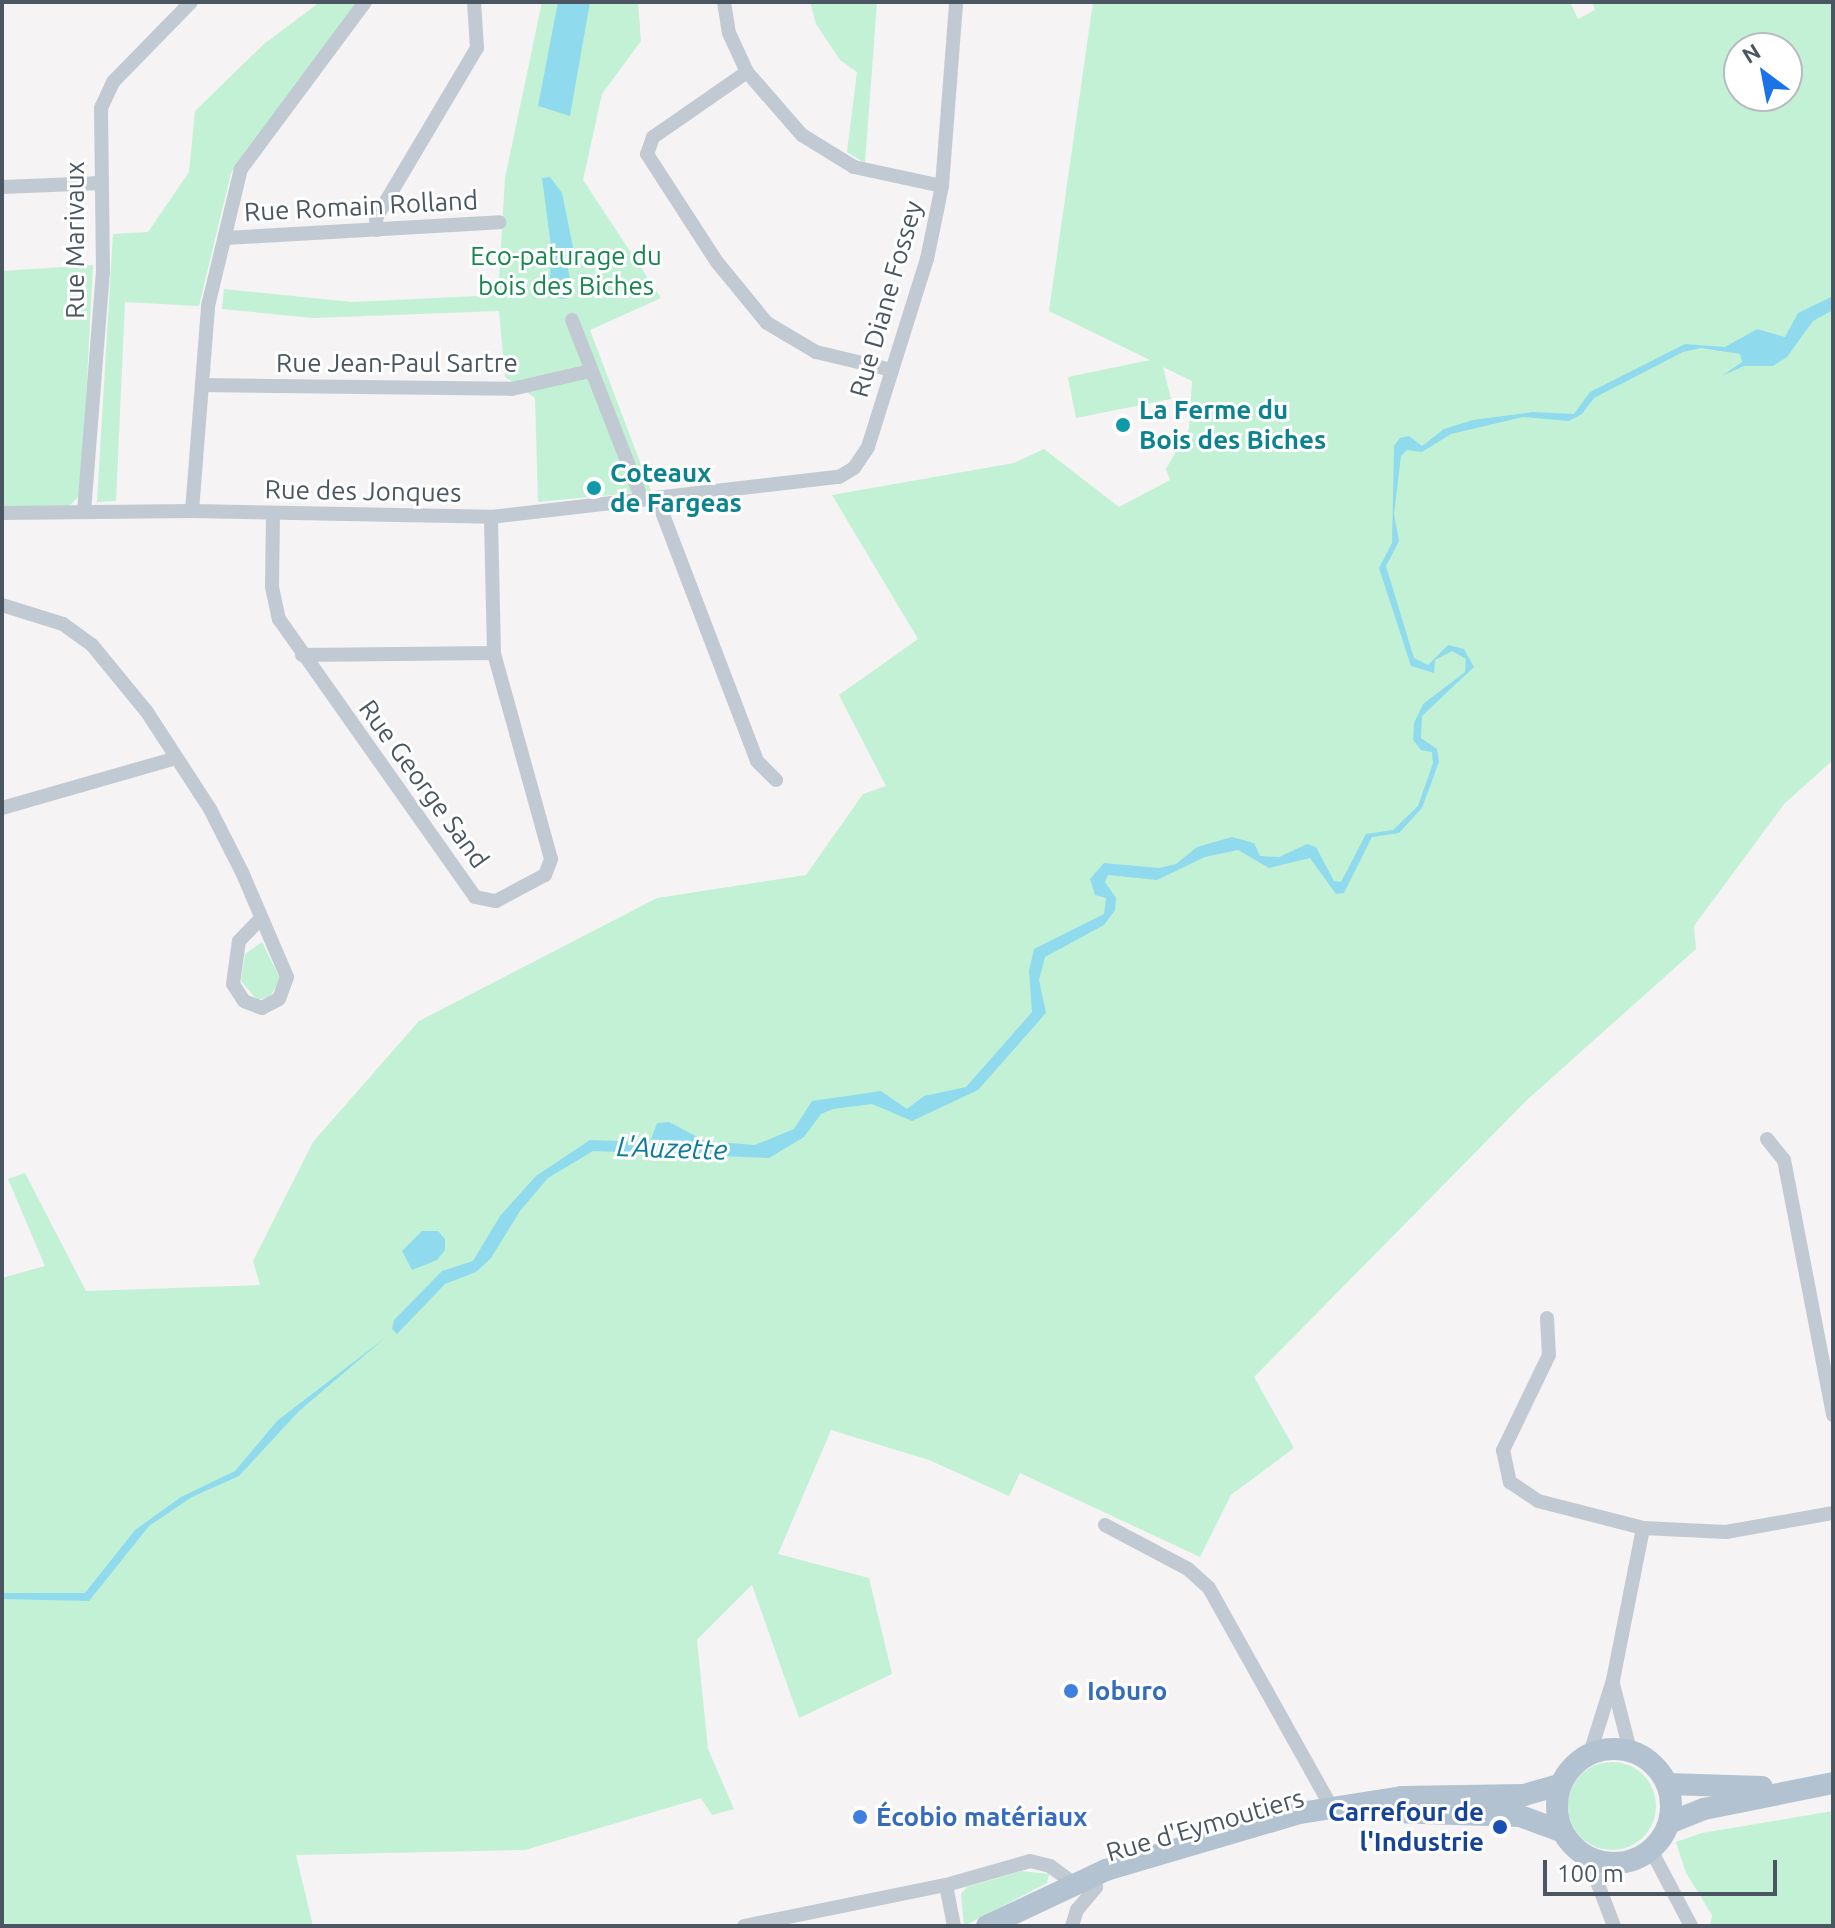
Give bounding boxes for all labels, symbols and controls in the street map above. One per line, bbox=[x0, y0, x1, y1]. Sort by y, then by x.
north arrow bbox=[1723, 32, 1803, 112]
text: N bbox=[1737, 38, 1765, 68]
street label: Rue Marivaux bbox=[59, 161, 91, 319]
street label: Rue Romain Rolland bbox=[243, 184, 479, 228]
street label: Rue Diane Fossey bbox=[843, 197, 929, 401]
park label: Eco-paturage du bois des Biches bbox=[470, 240, 662, 302]
street label: Rue Jean-Paul Sartre bbox=[276, 347, 518, 379]
place label: La Ferme du Bois des Biches bbox=[1139, 394, 1326, 456]
marker: La Ferme du Bois des Biches bbox=[1114, 416, 1132, 434]
place label: Coteaux de Fargeas bbox=[610, 457, 742, 518]
street label: Rue des Jonques bbox=[264, 474, 462, 508]
marker: Coteaux de Fargeas bbox=[585, 479, 603, 497]
street label: Rue George Sand bbox=[353, 694, 495, 874]
water label: L'Auzette bbox=[616, 1129, 728, 1167]
place label: Ioburo bbox=[1087, 1675, 1167, 1707]
marker: Ioburo bbox=[1062, 1682, 1080, 1700]
street label: Rue d'Eymoutiers bbox=[1103, 1782, 1307, 1868]
place label: Carrefour de l'Industrie bbox=[1328, 1796, 1484, 1858]
place label: Écobio matériaux bbox=[876, 1801, 1087, 1833]
marker: Écobio matériaux bbox=[851, 1808, 869, 1826]
marker: Carrefour de l'Industrie bbox=[1491, 1818, 1509, 1836]
scale bar bbox=[1547, 1844, 1781, 1894]
text: 100 m bbox=[1557, 1860, 1624, 1887]

